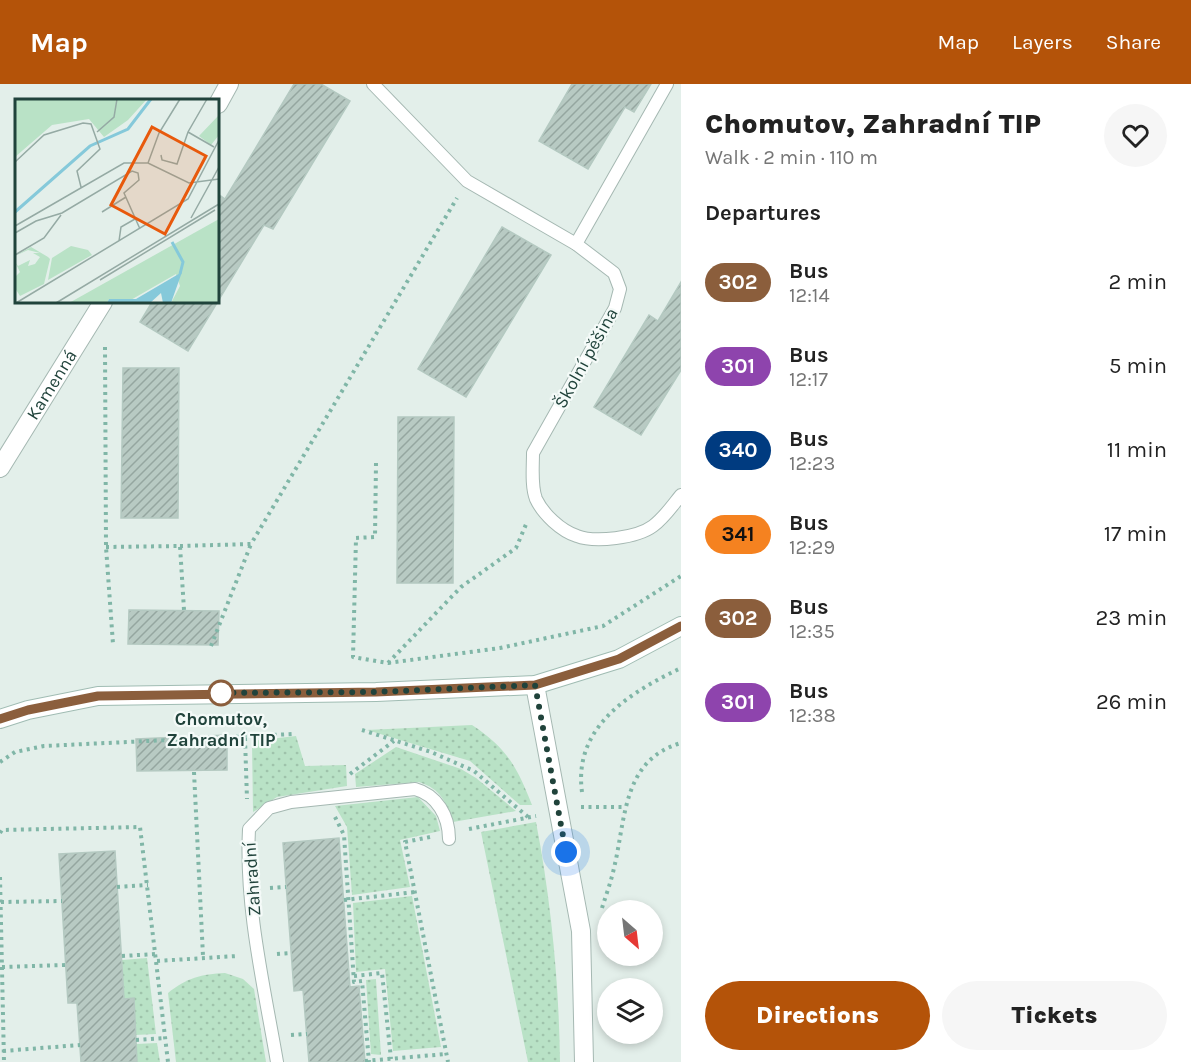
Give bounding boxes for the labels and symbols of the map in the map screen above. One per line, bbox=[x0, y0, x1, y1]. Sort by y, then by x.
inset map bbox=[15, 99, 219, 303]
street label: Školní pěšina bbox=[549, 304, 623, 412]
street label: Kamenná bbox=[22, 346, 82, 424]
marker: Chomutov, Zahradní TIP bbox=[208, 680, 234, 706]
place label: Chomutov, Zahradní TIP bbox=[167, 708, 275, 751]
your location bbox=[551, 837, 581, 867]
street label: Zahradní bbox=[238, 840, 266, 917]
north arrow bbox=[597, 900, 663, 966]

